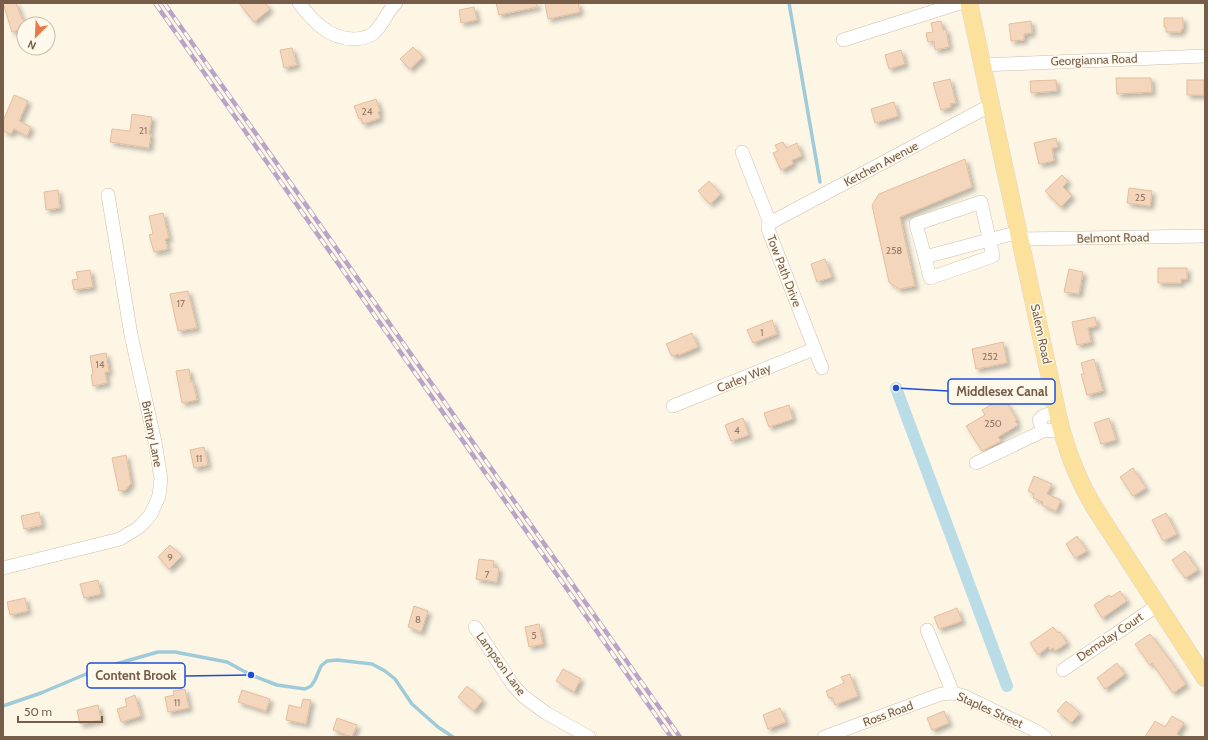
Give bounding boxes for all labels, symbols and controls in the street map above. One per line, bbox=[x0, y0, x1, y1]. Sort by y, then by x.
north arrow bbox=[16, 16, 56, 56]
text: N bbox=[26, 37, 38, 53]
street label: Georgianna Road bbox=[1050, 50, 1138, 69]
house number: 24 bbox=[361, 105, 373, 118]
house number: 21 bbox=[139, 124, 147, 137]
street label: Ketchen Avenue bbox=[841, 138, 921, 189]
house number: 25 bbox=[1135, 191, 1145, 204]
street label: Belmont Road bbox=[1077, 229, 1149, 246]
street label: Tow Path Drive bbox=[764, 233, 805, 309]
house number: 258 bbox=[886, 244, 902, 257]
house number: 17 bbox=[177, 297, 185, 310]
street label: Salem Road bbox=[1028, 303, 1055, 365]
house number: 1 bbox=[760, 326, 764, 339]
house number: 252 bbox=[982, 350, 998, 363]
house number: 14 bbox=[95, 358, 105, 371]
street label: Carley Way bbox=[715, 360, 773, 395]
callout: Middlesex Canal bbox=[948, 379, 1055, 404]
text: Middlesex Canal bbox=[956, 383, 1048, 399]
street label: Brittany Lane bbox=[139, 399, 166, 468]
house number: 250 bbox=[984, 417, 1002, 430]
house number: 4 bbox=[734, 424, 740, 437]
house number: 11 bbox=[196, 452, 202, 465]
house number: 9 bbox=[167, 551, 173, 564]
house number: 7 bbox=[484, 568, 490, 581]
street label: Demolay Court bbox=[1074, 609, 1146, 664]
house number: 8 bbox=[415, 613, 421, 626]
street label: Lampson Lane bbox=[473, 629, 529, 698]
house number: 5 bbox=[531, 629, 537, 642]
callout: Content Brook bbox=[87, 663, 185, 688]
text: Content Brook bbox=[95, 667, 177, 683]
street label: Staples Street bbox=[955, 688, 1026, 731]
house number: 11 bbox=[174, 696, 180, 709]
scale bar bbox=[18, 698, 102, 724]
street label: Ross Road bbox=[861, 698, 915, 730]
text: 50 m bbox=[24, 704, 52, 719]

